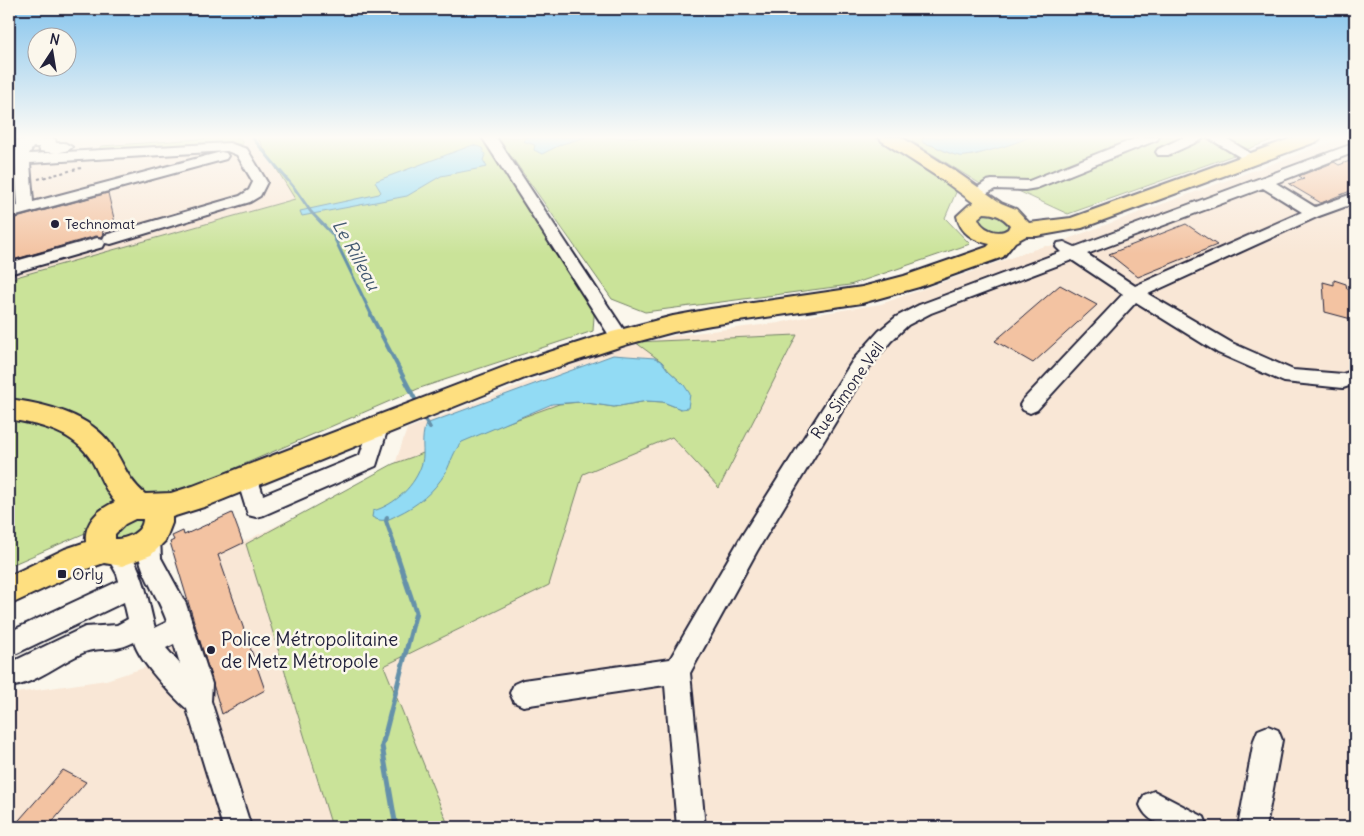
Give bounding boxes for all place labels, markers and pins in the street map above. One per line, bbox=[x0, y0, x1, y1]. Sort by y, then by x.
place label: Technomat bbox=[65, 215, 135, 233]
marker: Technomat bbox=[49, 218, 61, 230]
place label: Orly bbox=[72, 564, 104, 584]
marker: Orly bbox=[56, 568, 68, 580]
place label: Police Métropolitaine de Metz Métropole bbox=[221, 627, 398, 673]
marker: Police Métropolitaine de Metz Métropole bbox=[205, 644, 217, 656]

